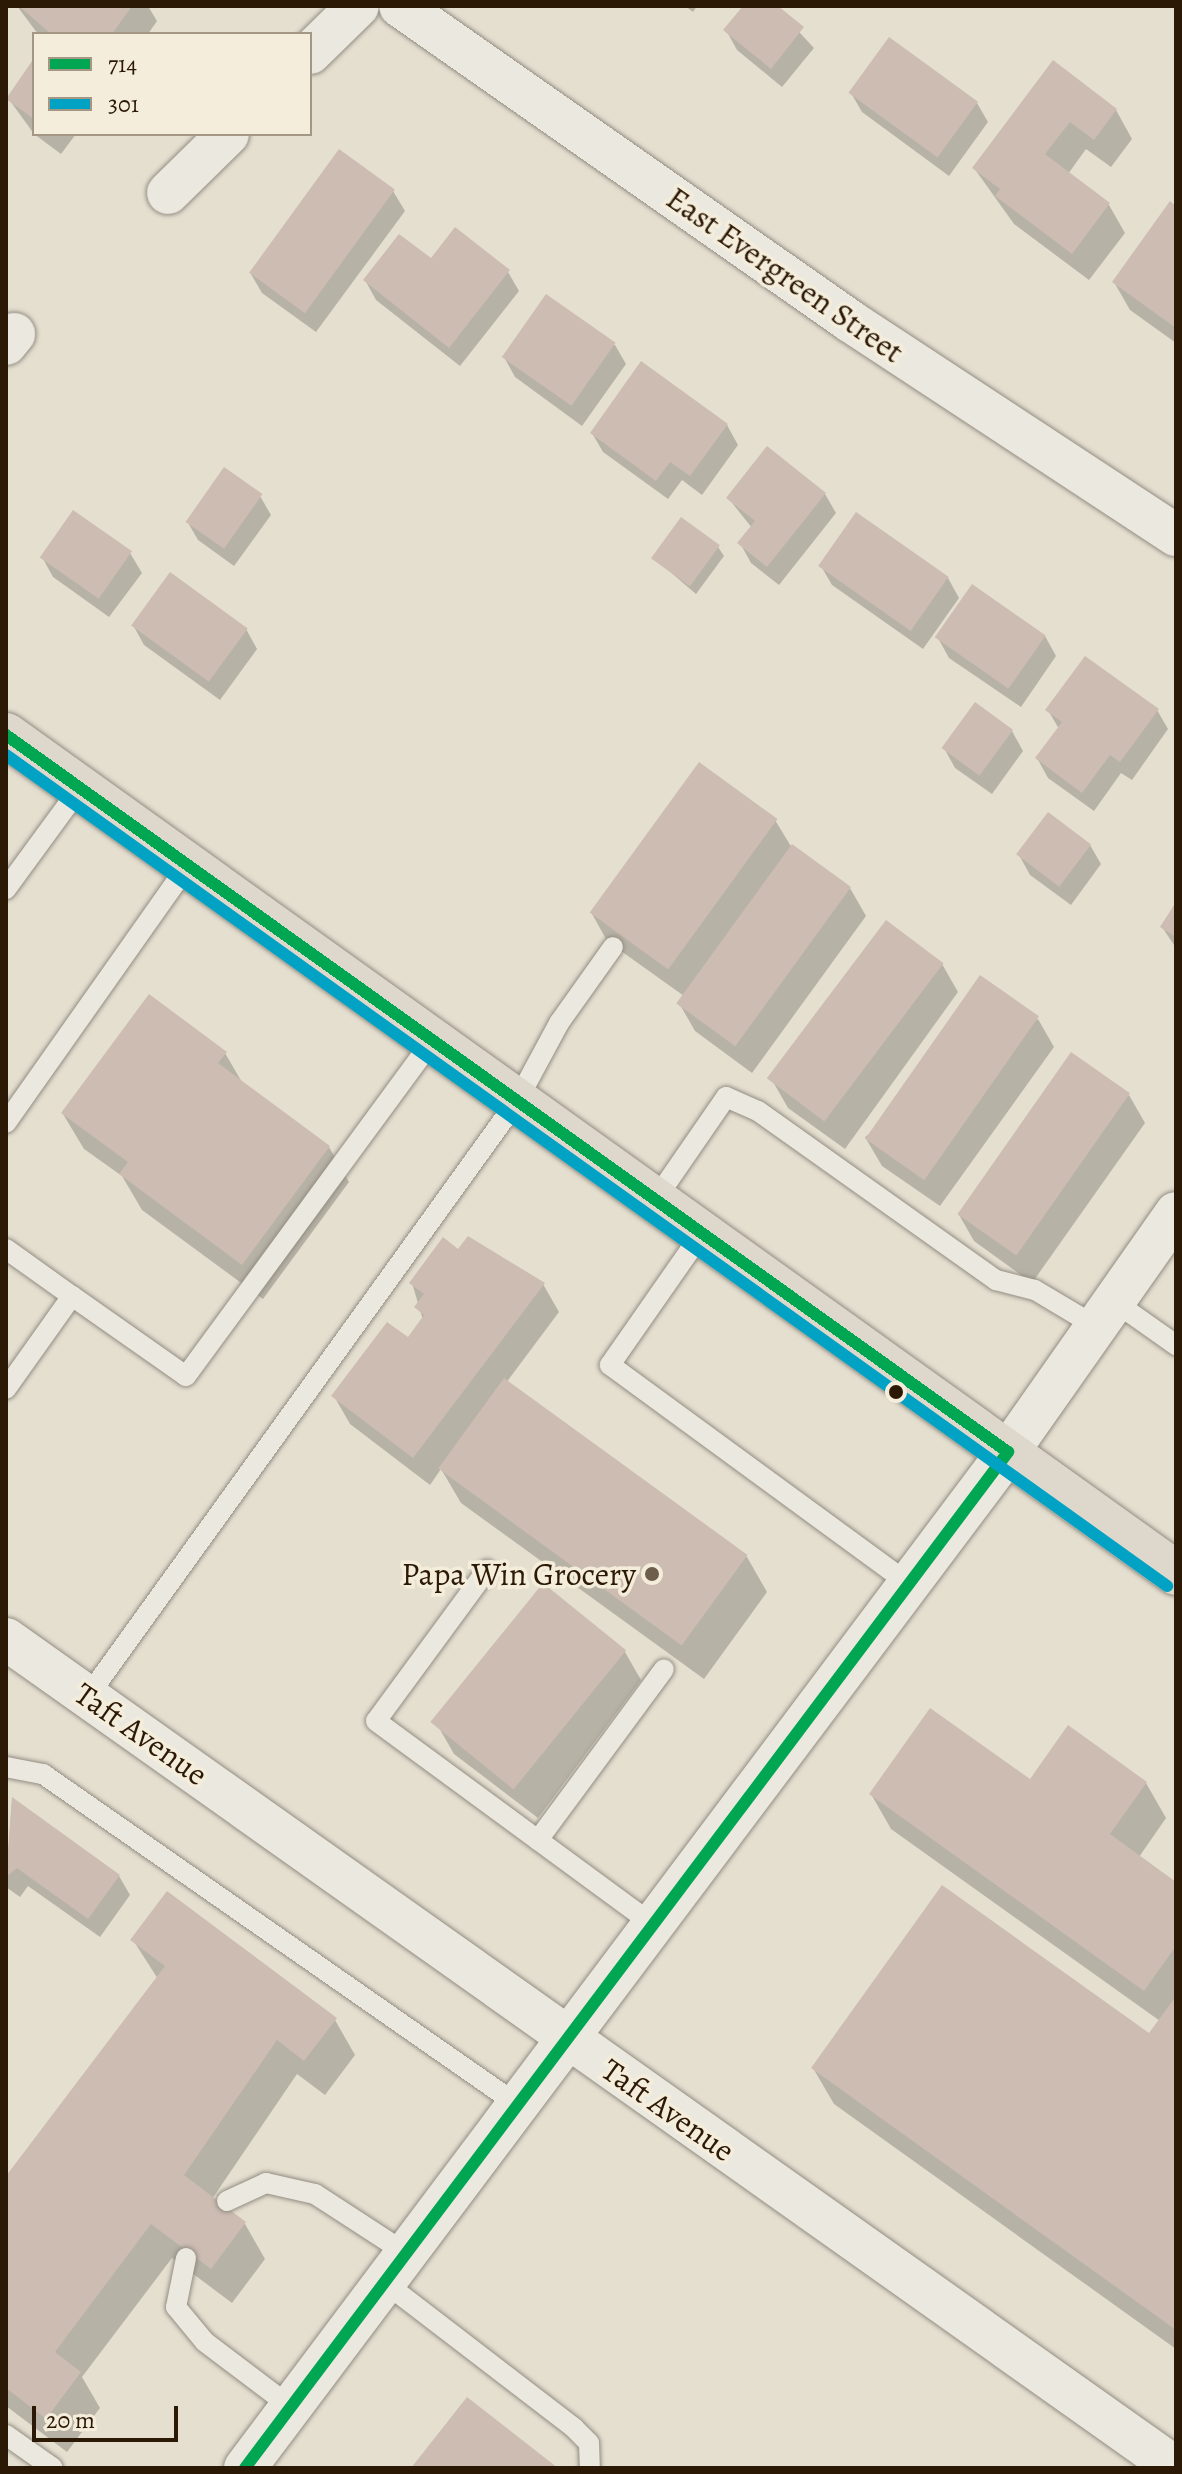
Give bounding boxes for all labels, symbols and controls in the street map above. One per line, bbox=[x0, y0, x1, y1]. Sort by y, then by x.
legend bbox=[32, 32, 312, 136]
text: 714 bbox=[108, 48, 137, 80]
text: 301 bbox=[108, 88, 139, 120]
street label: East Evergreen Street bbox=[659, 179, 911, 371]
unlabelled marker bbox=[888, 1384, 904, 1400]
place label: Papa Win Grocery bbox=[402, 1555, 636, 1593]
marker: Papa Win Grocery bbox=[643, 1565, 661, 1583]
street label: Taft Avenue bbox=[67, 1674, 215, 1794]
street label: Taft Avenue bbox=[594, 2050, 742, 2170]
scale bar bbox=[36, 2390, 182, 2440]
text: 20 m bbox=[46, 2404, 95, 2436]

